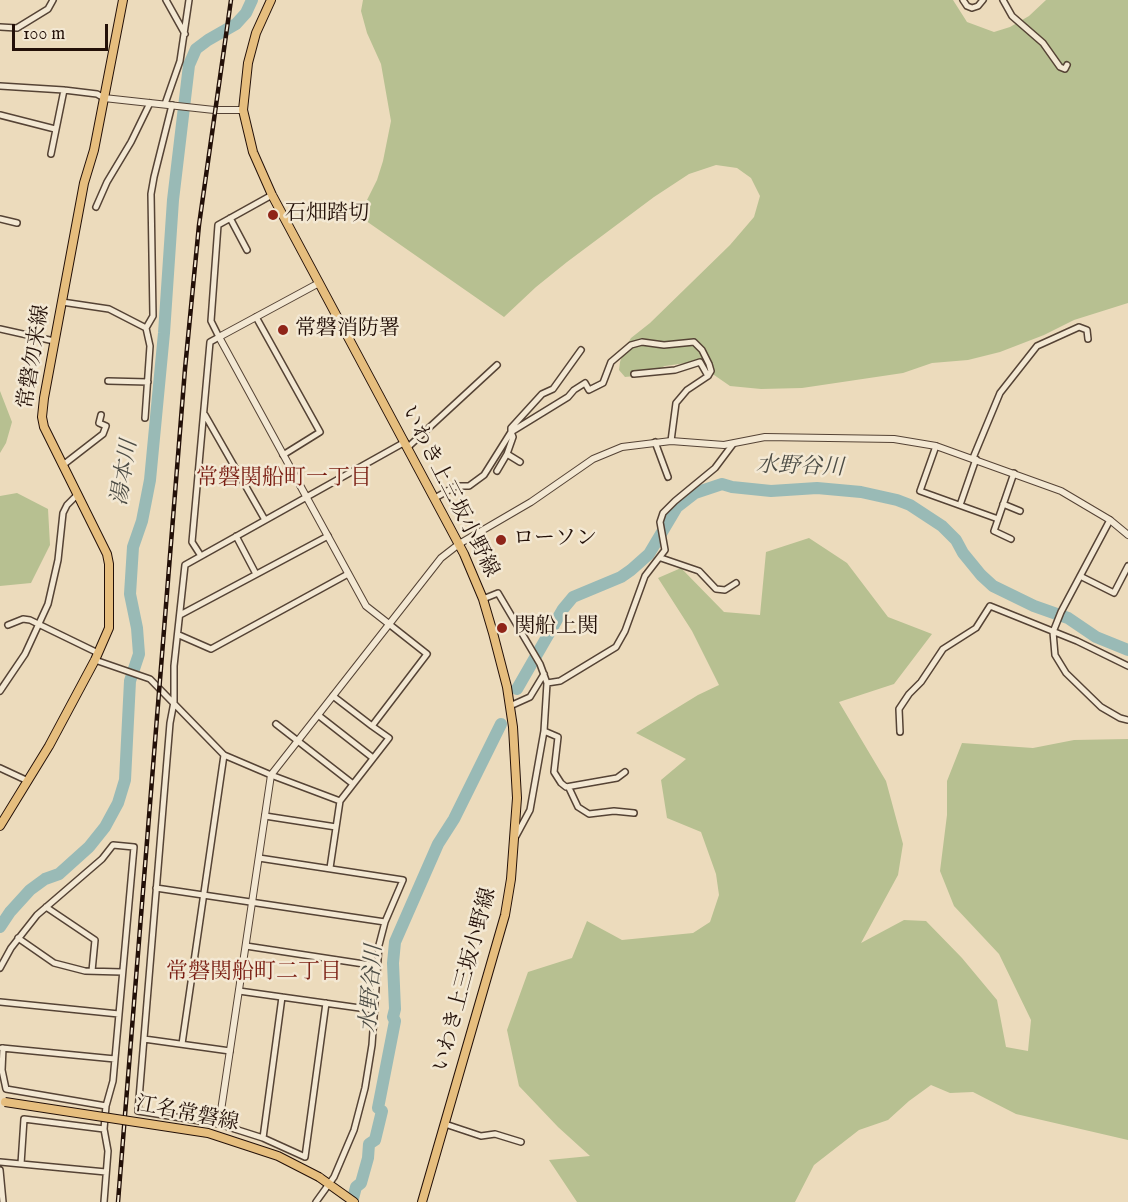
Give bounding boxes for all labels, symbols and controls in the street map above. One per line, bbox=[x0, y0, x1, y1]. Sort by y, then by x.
scale bar bbox=[15, 12, 111, 50]
text: 100 m bbox=[23, 23, 65, 46]
place label: 石畑踏切 bbox=[285, 202, 369, 228]
marker: 石畑踏切 bbox=[266, 208, 280, 222]
street label: 常磐勿来線 bbox=[14, 303, 56, 411]
place label: 常磐消防署 bbox=[295, 317, 400, 343]
marker: 常磐消防署 bbox=[276, 323, 290, 337]
street label: いわき上三坂小野線 bbox=[395, 402, 503, 582]
water label: 湯本川 bbox=[108, 438, 144, 508]
water label: 水野谷川 bbox=[756, 453, 844, 483]
district label: 常磐関船町一丁目 bbox=[196, 466, 372, 492]
place label: ローソン bbox=[513, 527, 597, 553]
marker: ローソン bbox=[494, 533, 508, 547]
place label: 関船上関 bbox=[514, 615, 598, 641]
marker: 関船上関 bbox=[495, 621, 509, 635]
street label: いわき上三坂小野線 bbox=[429, 885, 503, 1075]
water label: 水野谷川 bbox=[357, 944, 389, 1034]
district label: 常磐関船町二丁目 bbox=[166, 960, 342, 986]
street label: 江名常磐線 bbox=[133, 1093, 241, 1137]

